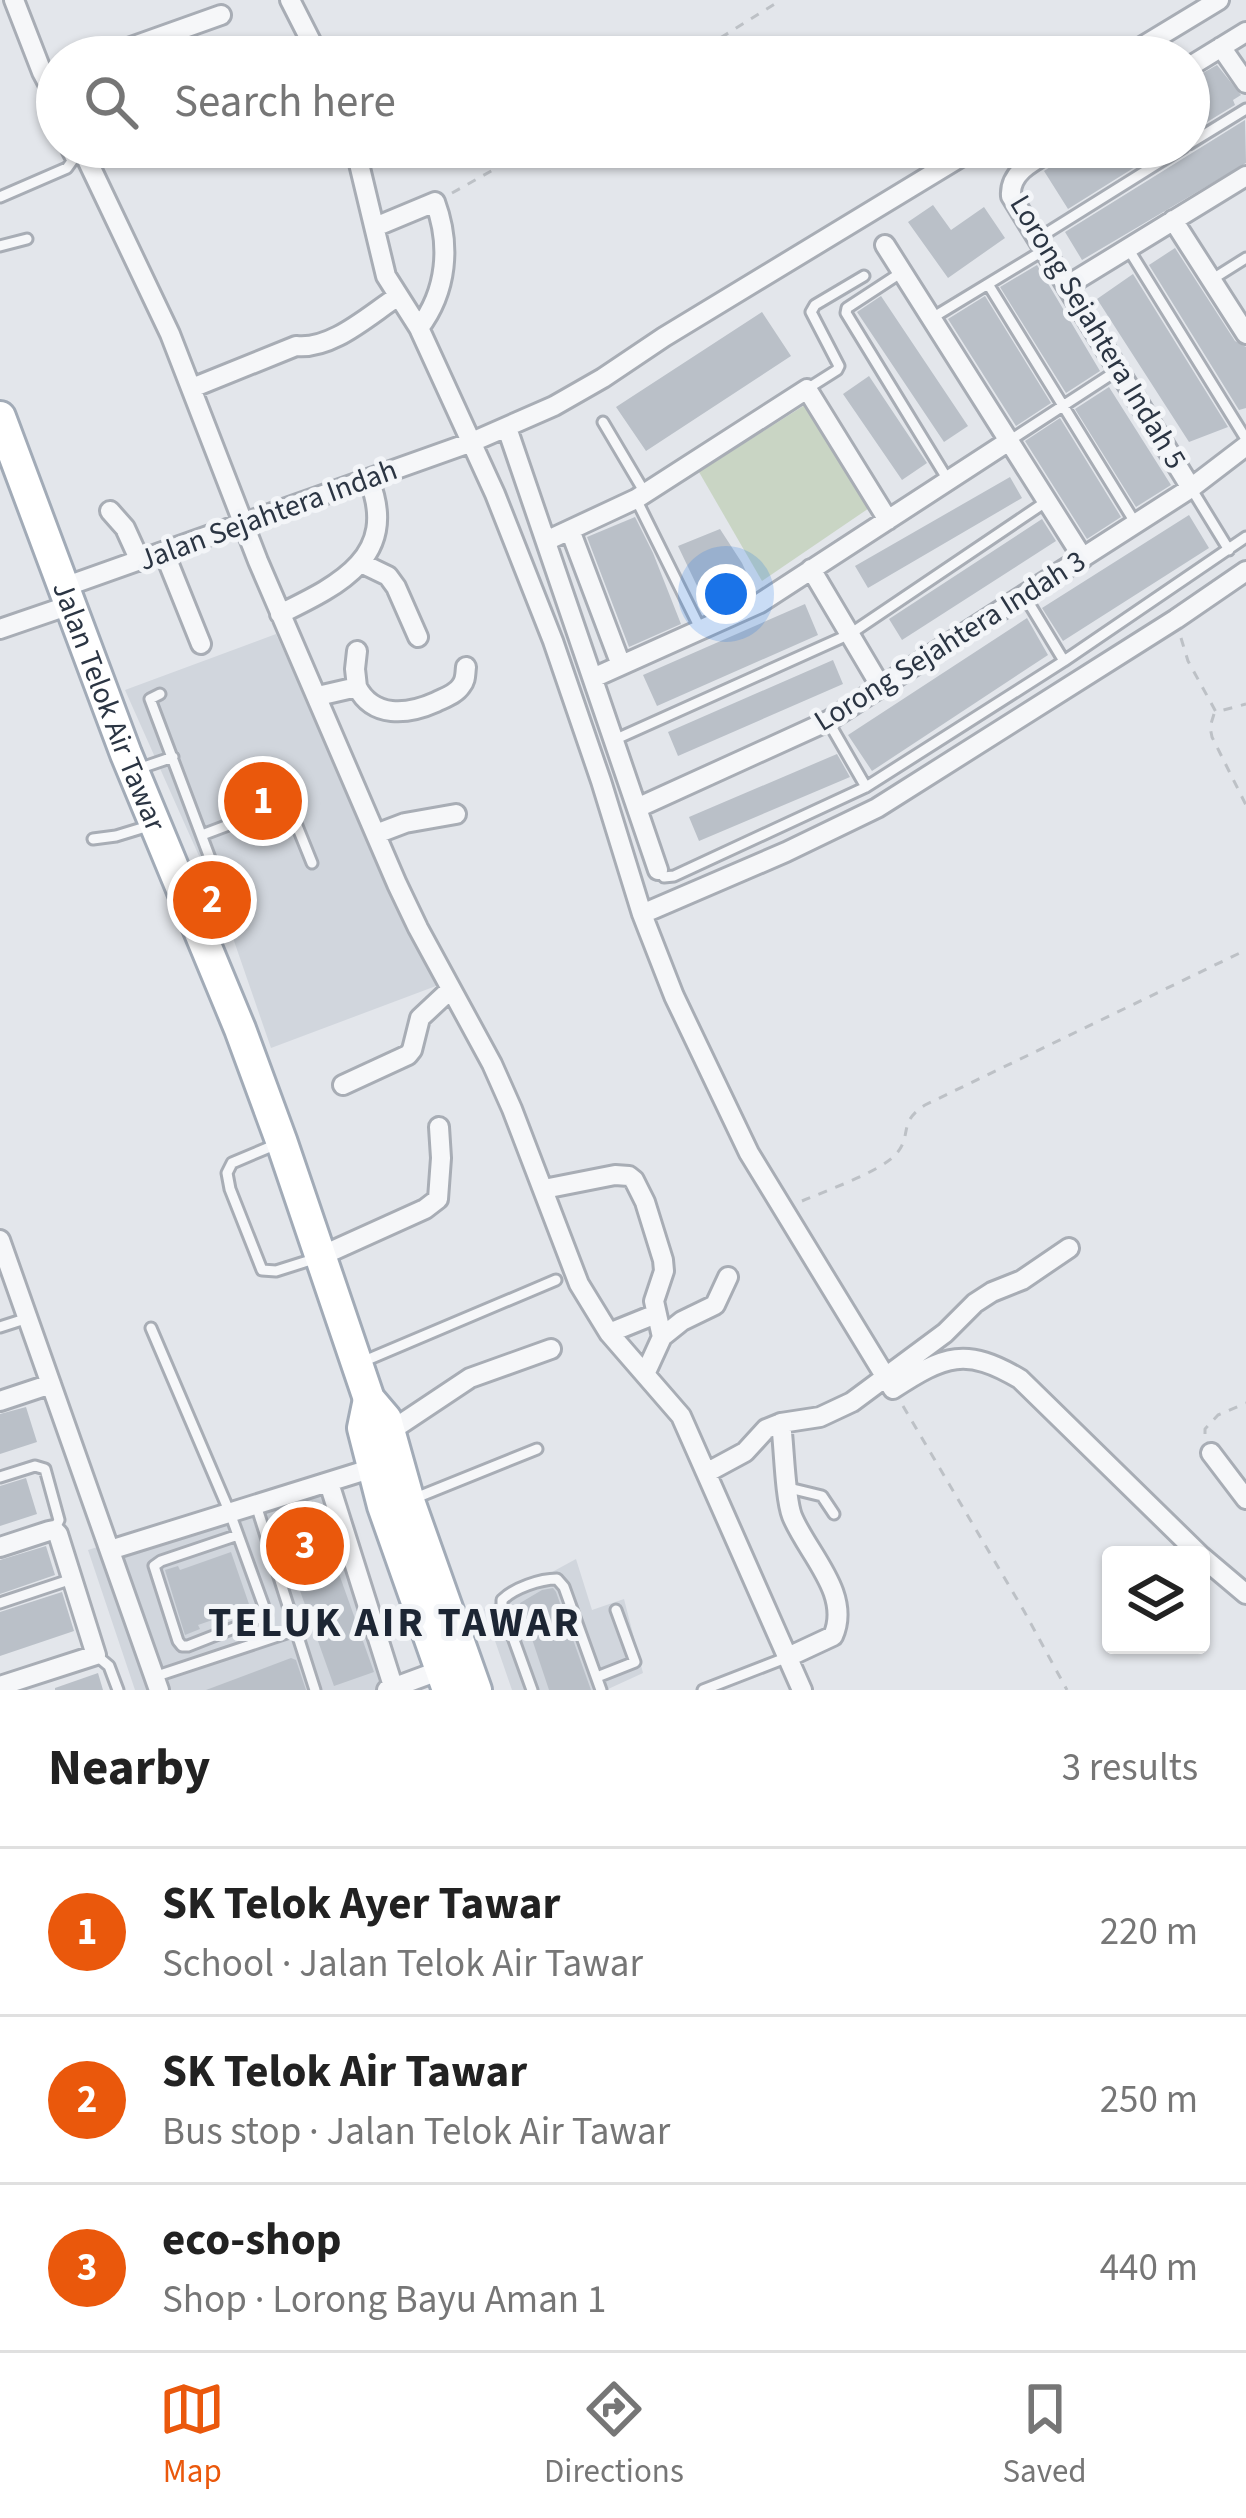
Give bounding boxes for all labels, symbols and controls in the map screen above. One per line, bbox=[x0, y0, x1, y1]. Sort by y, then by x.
search box bbox=[36, 36, 1210, 168]
icon: search bbox=[78, 69, 144, 135]
text: Search here bbox=[174, 70, 396, 134]
street label: Lorong Sejahtera Indah 5 bbox=[999, 187, 1197, 477]
street label: Jalan Sejahtera Indah bbox=[133, 448, 403, 582]
street label: Lorong Sejahtera Indah 3 bbox=[806, 540, 1094, 742]
your location bbox=[696, 564, 756, 624]
street label: Jalan Telok Air Tawar bbox=[42, 575, 177, 838]
pin: 1 bbox=[224, 756, 302, 846]
pin: 2 bbox=[173, 855, 251, 945]
pin: 3 bbox=[266, 1501, 344, 1591]
map controls bbox=[1102, 1546, 1210, 1654]
button: layers bbox=[1102, 1546, 1210, 1654]
district label: TELUK AIR TAWAR bbox=[208, 1593, 582, 1653]
text: Nearby bbox=[48, 1732, 210, 1804]
text: 3 results bbox=[1062, 1740, 1198, 1796]
text: SK Telok Ayer Tawar bbox=[162, 1872, 560, 1936]
text: 1 bbox=[77, 1904, 97, 1960]
text: 220 m bbox=[1100, 1904, 1198, 1960]
text: School · Jalan Telok Air Tawar bbox=[162, 1936, 643, 1992]
text: SK Telok Air Tawar bbox=[162, 2040, 527, 2104]
text: 2 bbox=[77, 2072, 97, 2128]
text: 250 m bbox=[1100, 2072, 1198, 2128]
text: Bus stop · Jalan Telok Air Tawar bbox=[162, 2104, 670, 2160]
text: eco-shop bbox=[162, 2208, 342, 2272]
text: 3 bbox=[77, 2240, 97, 2296]
text: 440 m bbox=[1100, 2240, 1198, 2296]
text: Shop · Lorong Bayu Aman 1 bbox=[162, 2272, 606, 2328]
tab: Map bbox=[159, 2376, 225, 2495]
tab: Directions bbox=[544, 2376, 684, 2495]
tab: Saved bbox=[1002, 2376, 1087, 2495]

